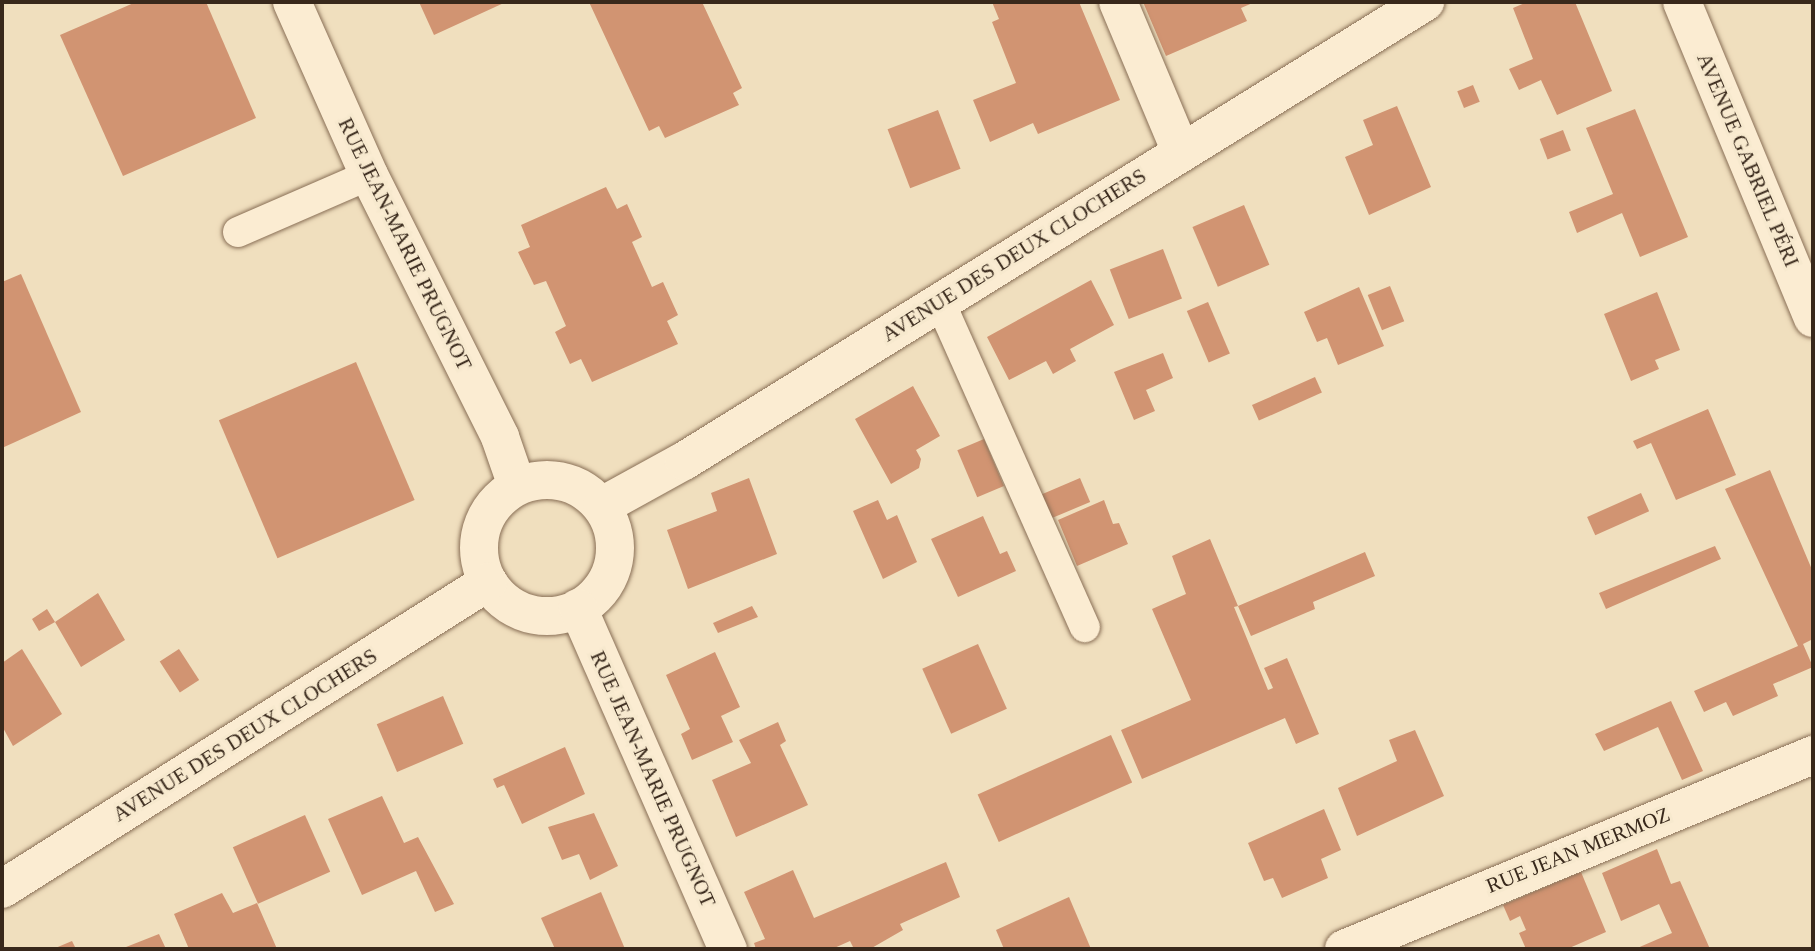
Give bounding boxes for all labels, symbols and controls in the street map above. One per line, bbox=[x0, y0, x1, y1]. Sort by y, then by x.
street label: AVENUE GABRIEL PÉRI bbox=[1691, 49, 1805, 271]
street label: RUE JEAN-MARIE PRUGNOT bbox=[333, 114, 477, 374]
street label: AVENUE DES DEUX CLOCHERS bbox=[877, 163, 1151, 347]
street label: AVENUE DES DEUX CLOCHERS bbox=[108, 643, 382, 827]
street label: RUE JEAN-MARIE PRUGNOT bbox=[585, 647, 721, 911]
street label: RUE JEAN MERMOZ bbox=[1482, 802, 1674, 898]

